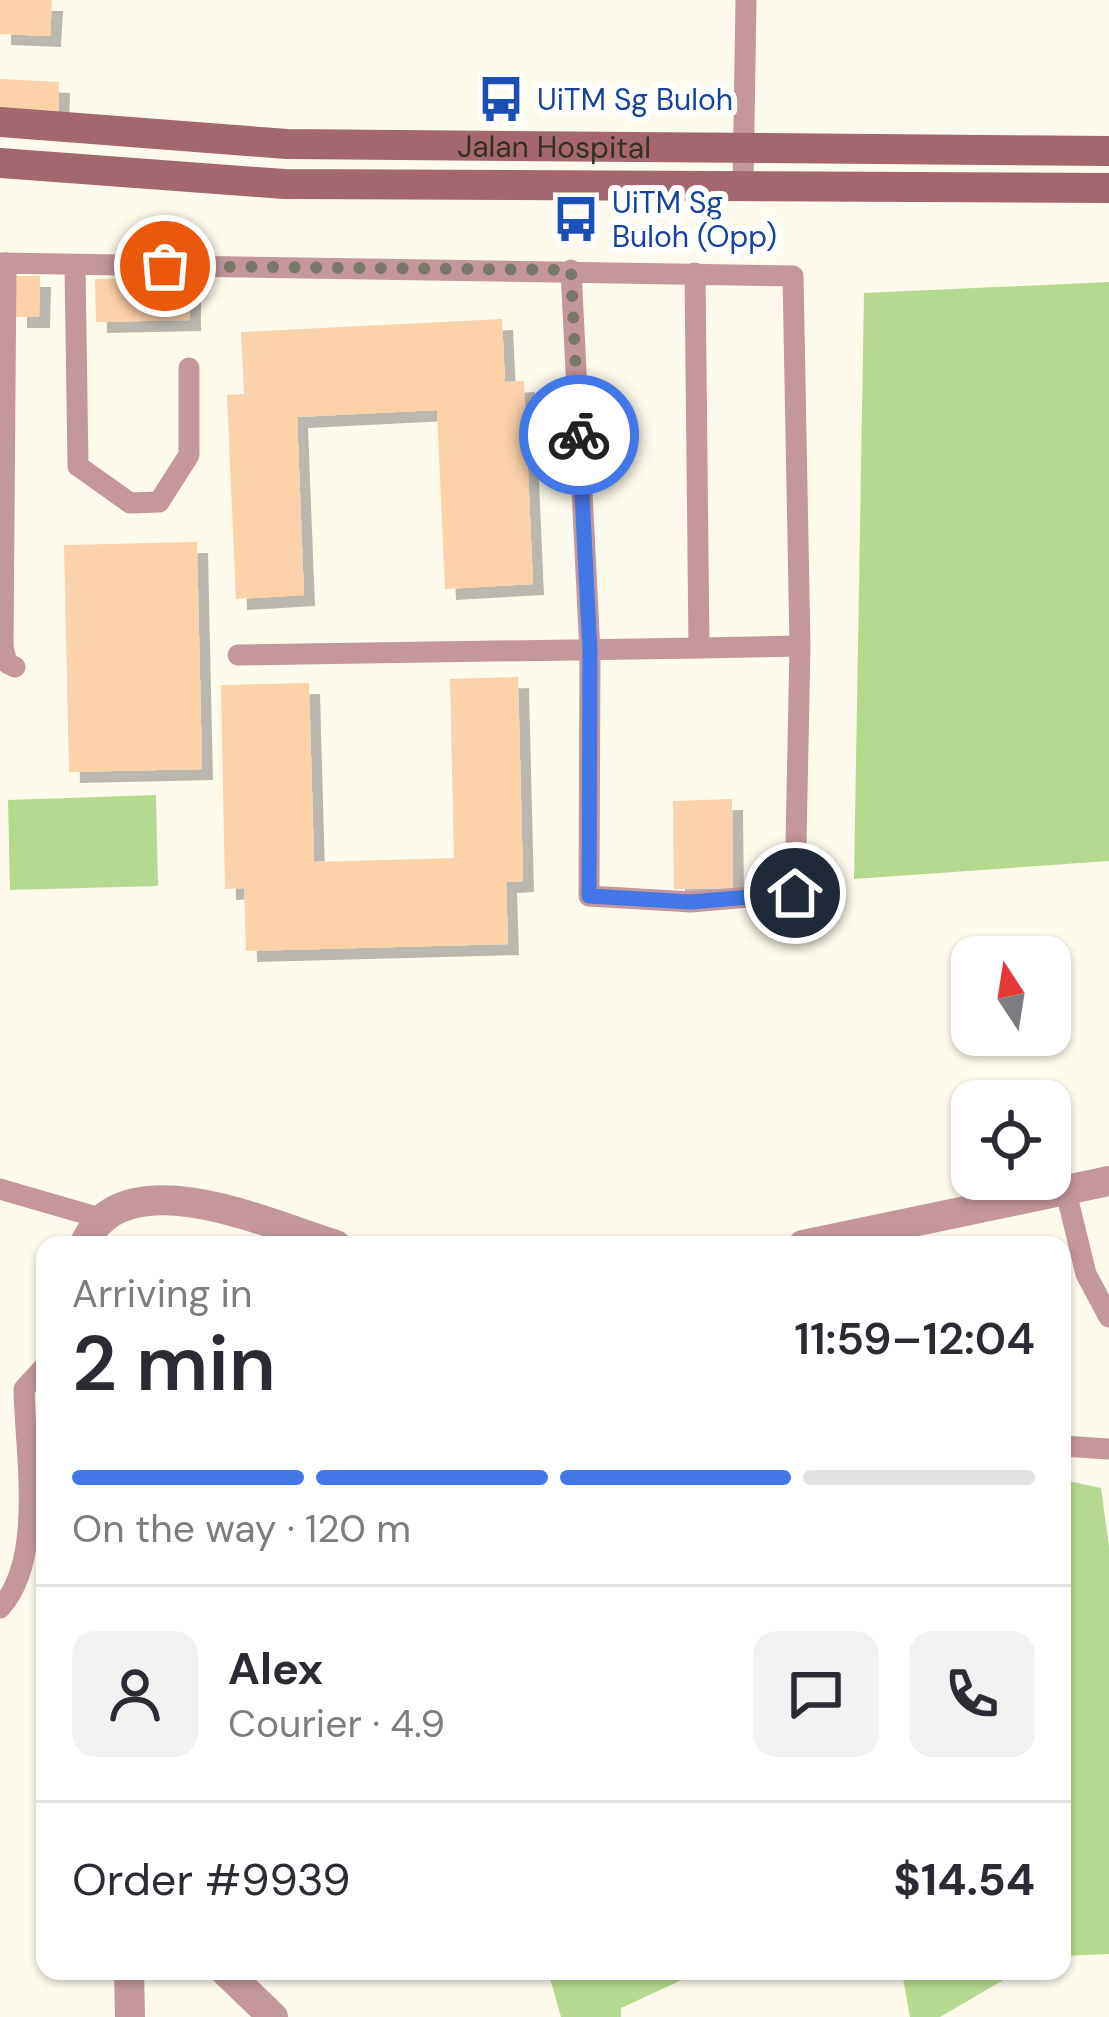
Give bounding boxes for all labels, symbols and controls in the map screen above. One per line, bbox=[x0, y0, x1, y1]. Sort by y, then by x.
bus stop icon: UiTM Sg Buloh bbox=[476, 74, 526, 124]
place label: UiTM Sg Buloh bbox=[537, 80, 733, 119]
street label: Jalan Hospital bbox=[457, 126, 651, 167]
place label: UiTM Sg Buloh (Opp) bbox=[612, 183, 777, 256]
bus stop icon: UiTM Sg Buloh (Opp) bbox=[551, 194, 601, 244]
pin bbox=[114, 215, 216, 317]
icon: bag bbox=[132, 233, 198, 299]
courier bbox=[519, 375, 639, 495]
icon: bike bbox=[546, 402, 612, 468]
pin bbox=[744, 842, 846, 944]
icon: home bbox=[762, 860, 828, 926]
north arrow bbox=[951, 936, 1071, 1056]
map controls bbox=[951, 936, 1071, 1200]
button: locate bbox=[951, 1080, 1071, 1200]
text: Arriving in bbox=[72, 1268, 252, 1319]
text: 11:59–12:04 bbox=[794, 1309, 1035, 1368]
text: 2 min bbox=[72, 1313, 276, 1414]
text: On the way · 120 m bbox=[72, 1503, 411, 1554]
button: person bbox=[72, 1631, 198, 1757]
button: chat bbox=[753, 1631, 879, 1757]
button: phone bbox=[909, 1631, 1035, 1757]
text: Alex bbox=[228, 1639, 323, 1698]
text: Courier · 4.9 bbox=[228, 1698, 445, 1749]
text: Order #9939 bbox=[72, 1850, 351, 1909]
text: $14.54 bbox=[894, 1850, 1035, 1909]

